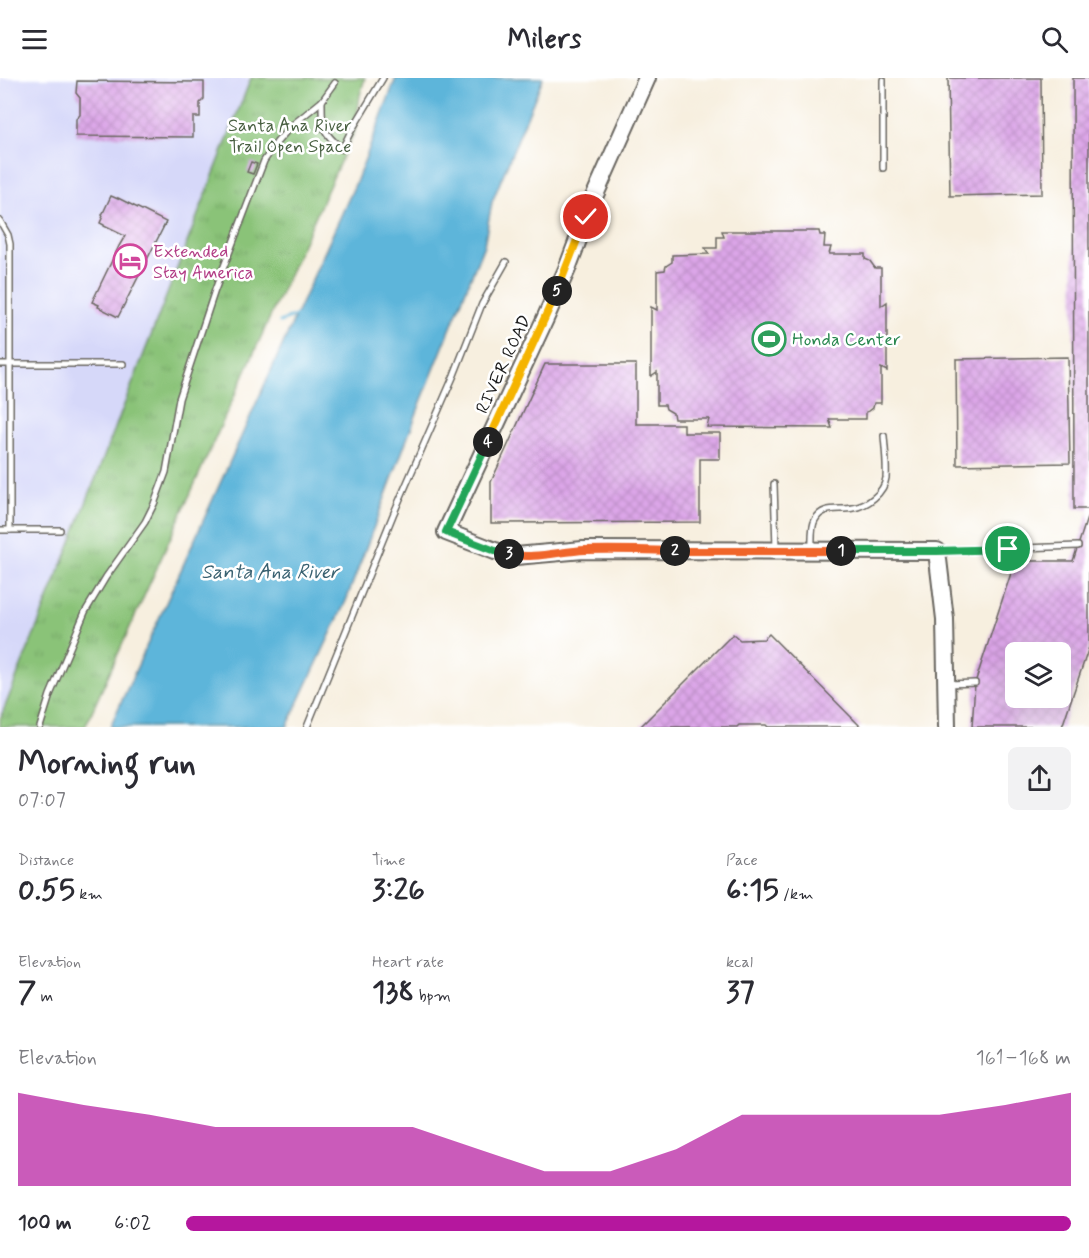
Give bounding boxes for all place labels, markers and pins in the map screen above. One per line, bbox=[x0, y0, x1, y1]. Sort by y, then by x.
pin bbox=[560, 191, 611, 242]
place label: Extended Stay America bbox=[153, 240, 253, 285]
hotel icon: Extended Stay America bbox=[112, 243, 148, 279]
pin: 5 bbox=[542, 276, 572, 306]
sports icon: Honda Center bbox=[751, 321, 787, 357]
place label: Honda Center bbox=[792, 328, 901, 352]
pin: 4 bbox=[473, 427, 503, 457]
pin bbox=[982, 523, 1033, 574]
pin: 2 bbox=[660, 536, 690, 566]
pin: 1 bbox=[826, 536, 856, 566]
pin: 3 bbox=[494, 539, 524, 569]

